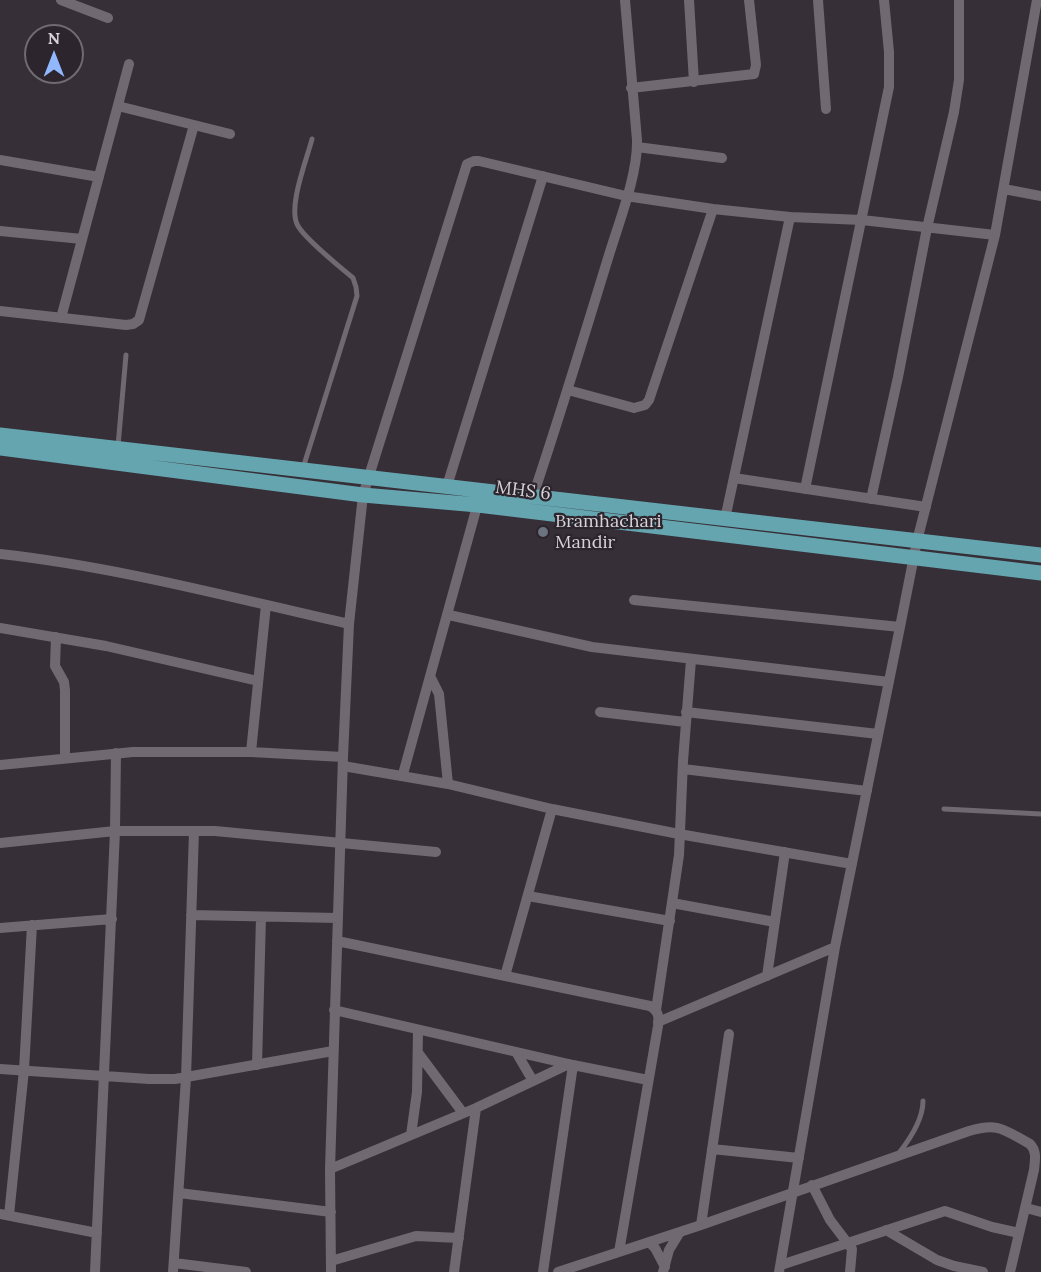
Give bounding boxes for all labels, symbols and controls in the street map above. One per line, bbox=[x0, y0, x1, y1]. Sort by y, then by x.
north arrow bbox=[24, 24, 84, 84]
text: N bbox=[48, 28, 60, 48]
street label: MHS 6 bbox=[494, 477, 552, 505]
place label: Bramhachari Mandir bbox=[555, 511, 662, 554]
marker: Bramhachari Mandir bbox=[536, 525, 550, 539]

